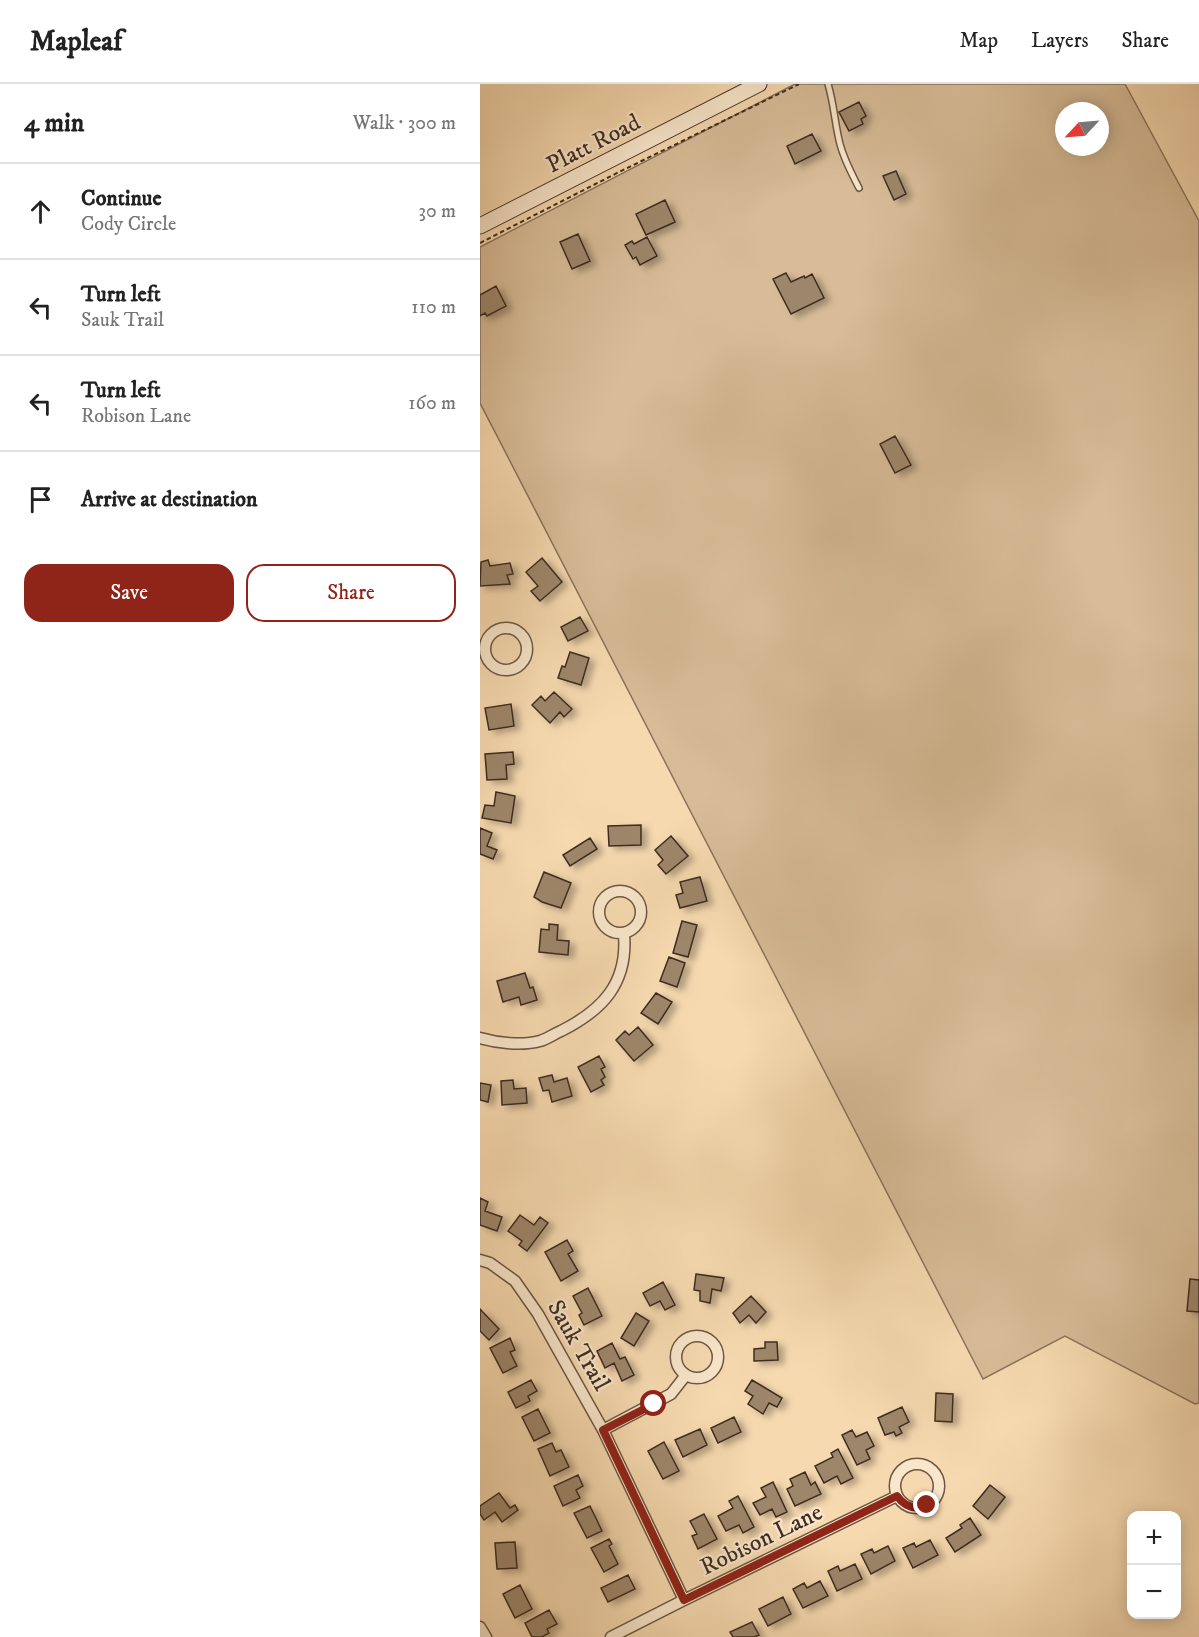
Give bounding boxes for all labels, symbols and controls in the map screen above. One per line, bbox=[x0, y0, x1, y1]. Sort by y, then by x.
text: Mapleaf bbox=[30, 24, 122, 59]
text: Map bbox=[959, 28, 998, 54]
text: Layers bbox=[1031, 28, 1089, 54]
text: Share bbox=[1122, 28, 1169, 54]
north arrow bbox=[1055, 102, 1109, 156]
text: 4 min bbox=[24, 107, 84, 140]
street label: Platt Road bbox=[541, 107, 645, 180]
text: Walk · 300 m bbox=[353, 111, 456, 136]
text: Continue bbox=[81, 185, 162, 212]
icon: ahead bbox=[24, 195, 57, 228]
text: 30 m bbox=[418, 199, 456, 224]
text: Cody Circle bbox=[81, 212, 176, 237]
text: Turn left bbox=[81, 281, 161, 308]
icon: left bbox=[24, 291, 57, 324]
text: 110 m bbox=[411, 295, 456, 320]
text: Sauk Trail bbox=[81, 308, 164, 333]
text: Turn left bbox=[81, 377, 161, 404]
icon: left bbox=[24, 387, 57, 420]
text: 160 m bbox=[408, 391, 456, 416]
text: Robison Lane bbox=[81, 404, 191, 429]
icon: arrive bbox=[24, 483, 57, 516]
text: Arrive at destination bbox=[81, 486, 258, 513]
button: Save bbox=[24, 564, 234, 622]
button: Share bbox=[246, 564, 456, 622]
street label: Sauk Trail bbox=[540, 1295, 616, 1397]
route start bbox=[640, 1390, 666, 1416]
route end bbox=[913, 1491, 939, 1517]
street label: Robison Lane bbox=[695, 1497, 827, 1582]
map controls bbox=[1127, 1511, 1181, 1619]
button: + bbox=[1127, 1511, 1181, 1565]
button: − bbox=[1127, 1565, 1181, 1619]

